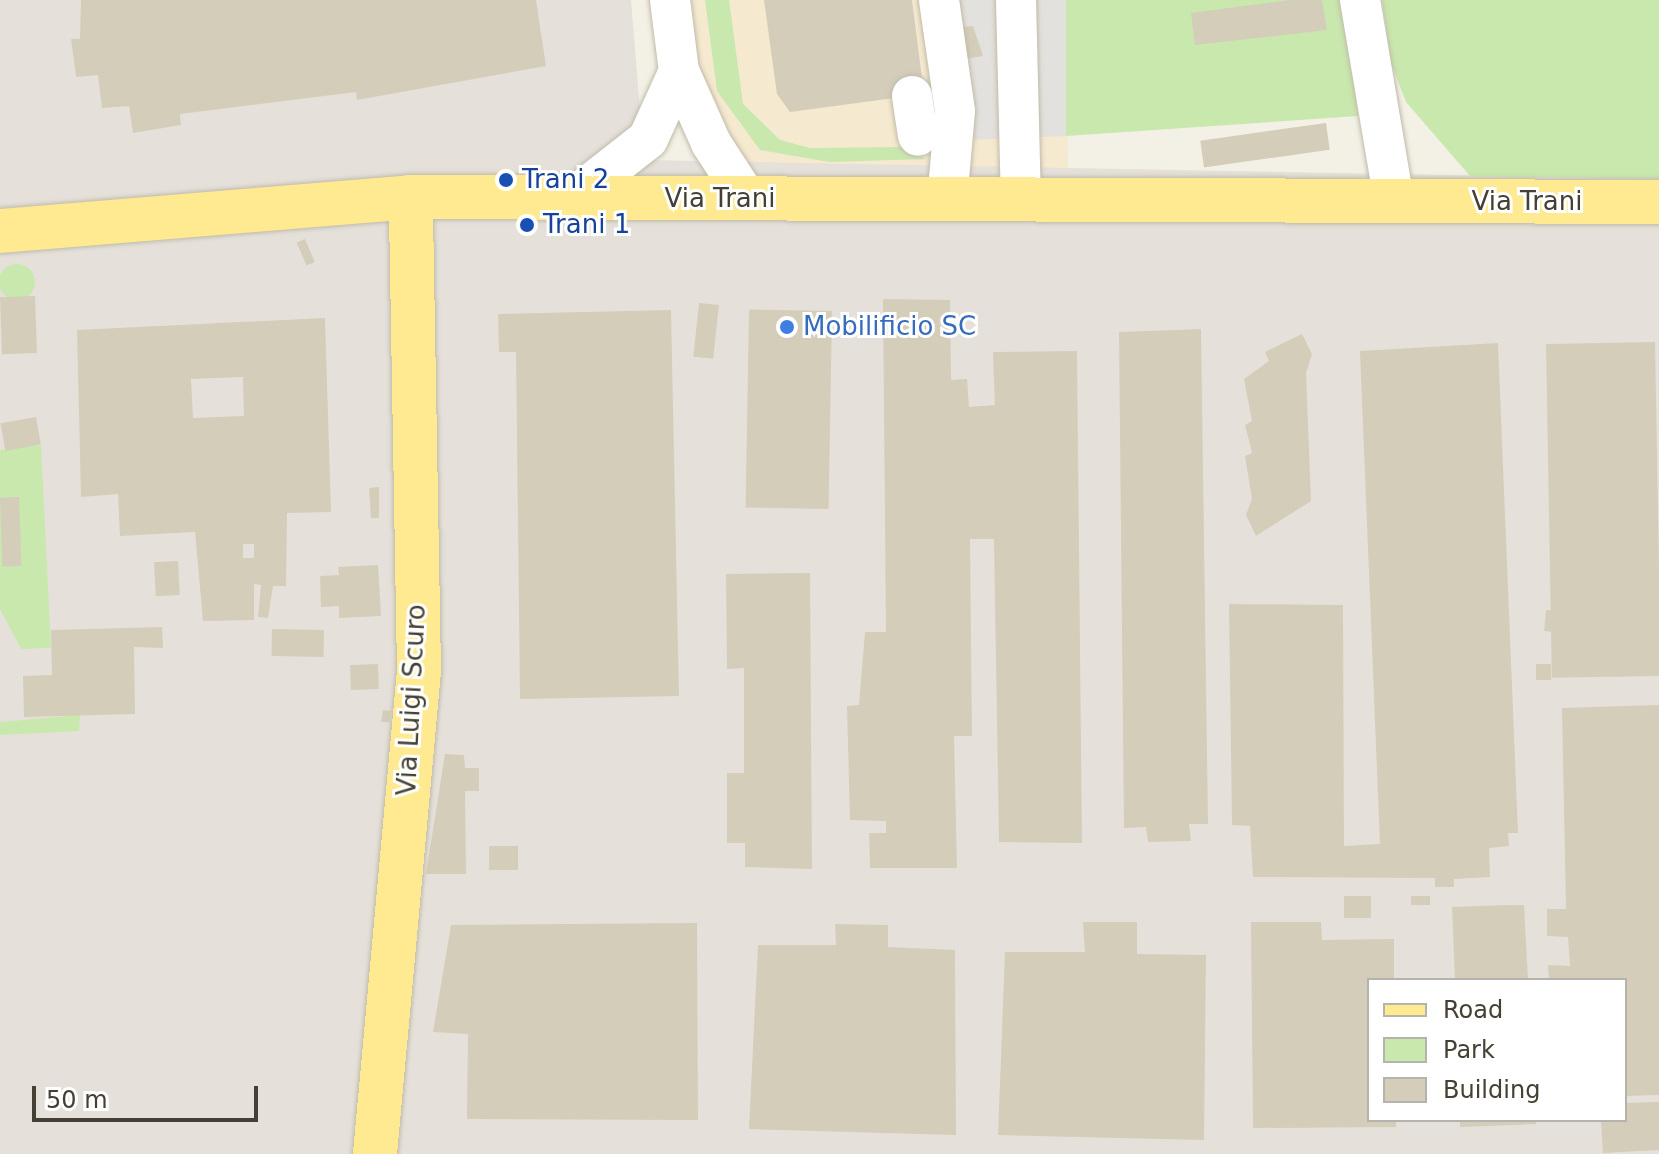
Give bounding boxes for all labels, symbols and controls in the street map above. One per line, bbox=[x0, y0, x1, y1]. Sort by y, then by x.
place label: Trani 2 bbox=[522, 164, 609, 196]
marker: Trani 2 bbox=[497, 171, 515, 189]
street label: Via Trani bbox=[664, 183, 776, 215]
street label: Via Trani bbox=[1471, 186, 1583, 218]
place label: Trani 1 bbox=[543, 209, 630, 241]
marker: Trani 1 bbox=[518, 216, 536, 234]
place label: Mobilificio SC bbox=[803, 311, 976, 343]
marker: Mobilificio SC bbox=[778, 318, 796, 336]
street label: Via Luigi Scuro bbox=[391, 603, 433, 797]
legend bbox=[1367, 978, 1627, 1122]
text: Road bbox=[1443, 996, 1503, 1024]
text: Park bbox=[1443, 1036, 1495, 1064]
scale bar bbox=[36, 1070, 262, 1120]
text: Building bbox=[1443, 1076, 1540, 1104]
text: 50 m bbox=[46, 1086, 108, 1114]

